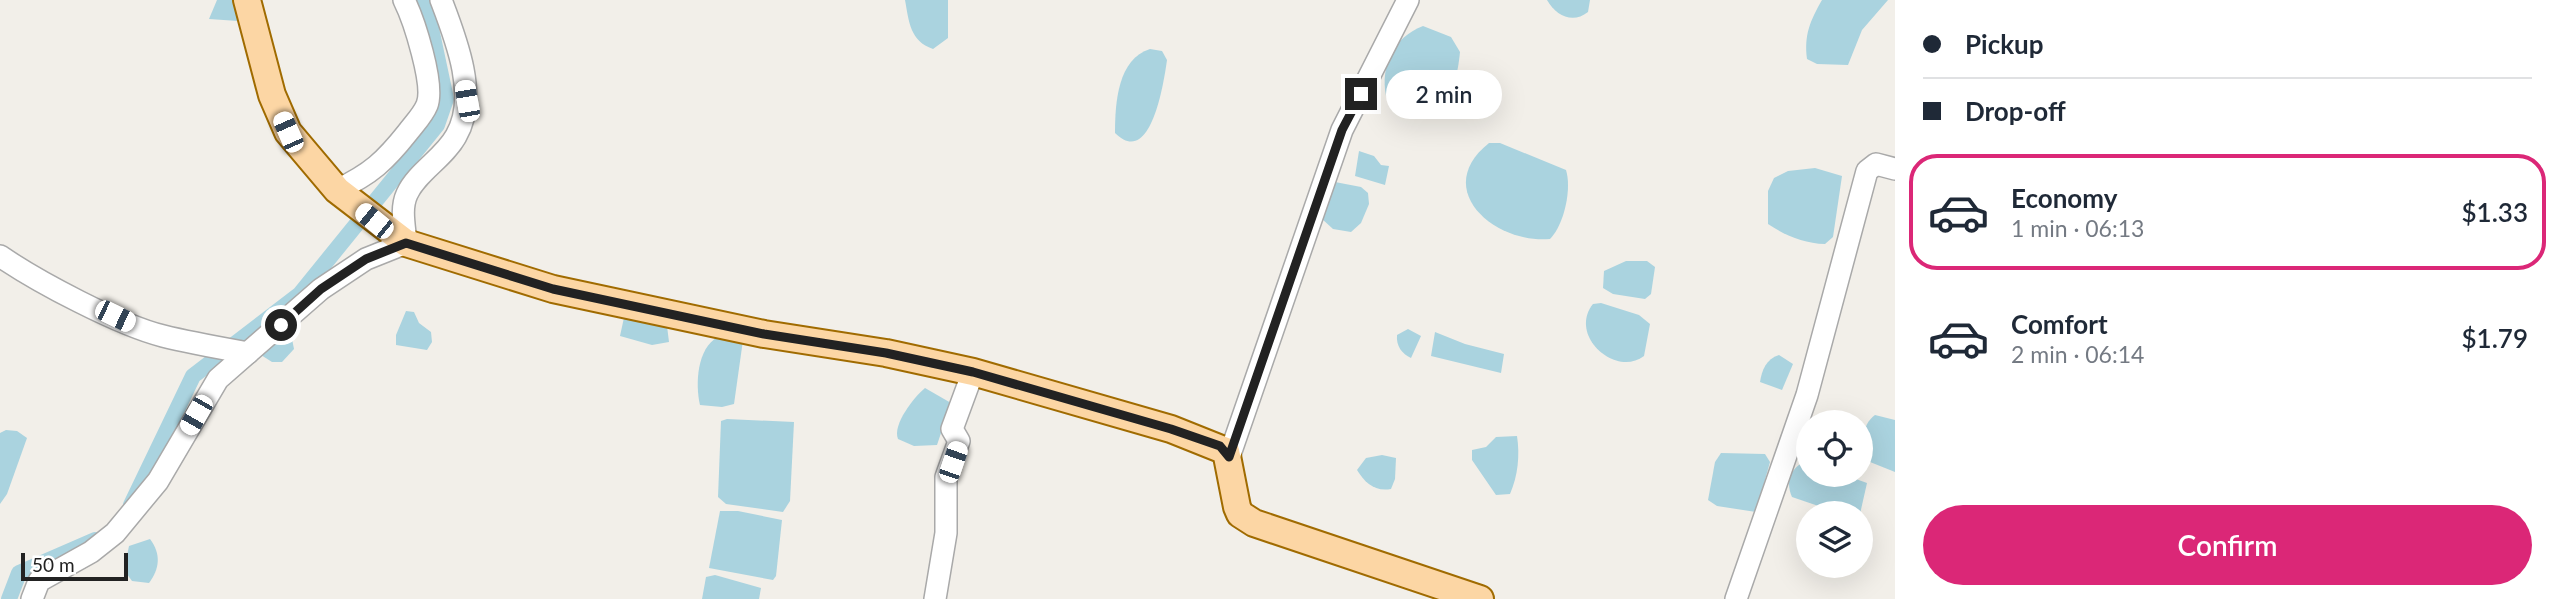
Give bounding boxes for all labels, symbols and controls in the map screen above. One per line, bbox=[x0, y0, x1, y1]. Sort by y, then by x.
text: Pickup bbox=[1965, 28, 2044, 60]
callout: 2 min bbox=[1386, 70, 1501, 119]
car bbox=[454, 78, 481, 124]
route end bbox=[1345, 78, 1377, 110]
text: 2 min bbox=[1416, 80, 1472, 108]
text: Drop-off bbox=[1965, 95, 2066, 127]
car bbox=[270, 109, 307, 155]
icon: car bbox=[1927, 181, 1990, 244]
text: Economy bbox=[2011, 182, 2117, 214]
text: $1.33 bbox=[2462, 196, 2528, 228]
car bbox=[352, 200, 397, 242]
text: 1 min · 06:13 bbox=[2011, 214, 2144, 242]
car bbox=[92, 297, 139, 335]
icon: car bbox=[1927, 307, 1990, 370]
text: Comfort bbox=[2011, 308, 2108, 340]
route start bbox=[265, 309, 297, 341]
text: $1.79 bbox=[2462, 322, 2528, 354]
text: 2 min · 06:14 bbox=[2011, 340, 2144, 368]
car bbox=[177, 392, 216, 438]
map controls bbox=[1796, 410, 1873, 578]
button: locate bbox=[1796, 410, 1873, 487]
car bbox=[937, 439, 970, 485]
button: layers bbox=[1796, 501, 1873, 578]
button: Confirm bbox=[1923, 505, 2532, 585]
scale bar bbox=[21, 550, 128, 582]
text: 50 m bbox=[32, 553, 75, 576]

